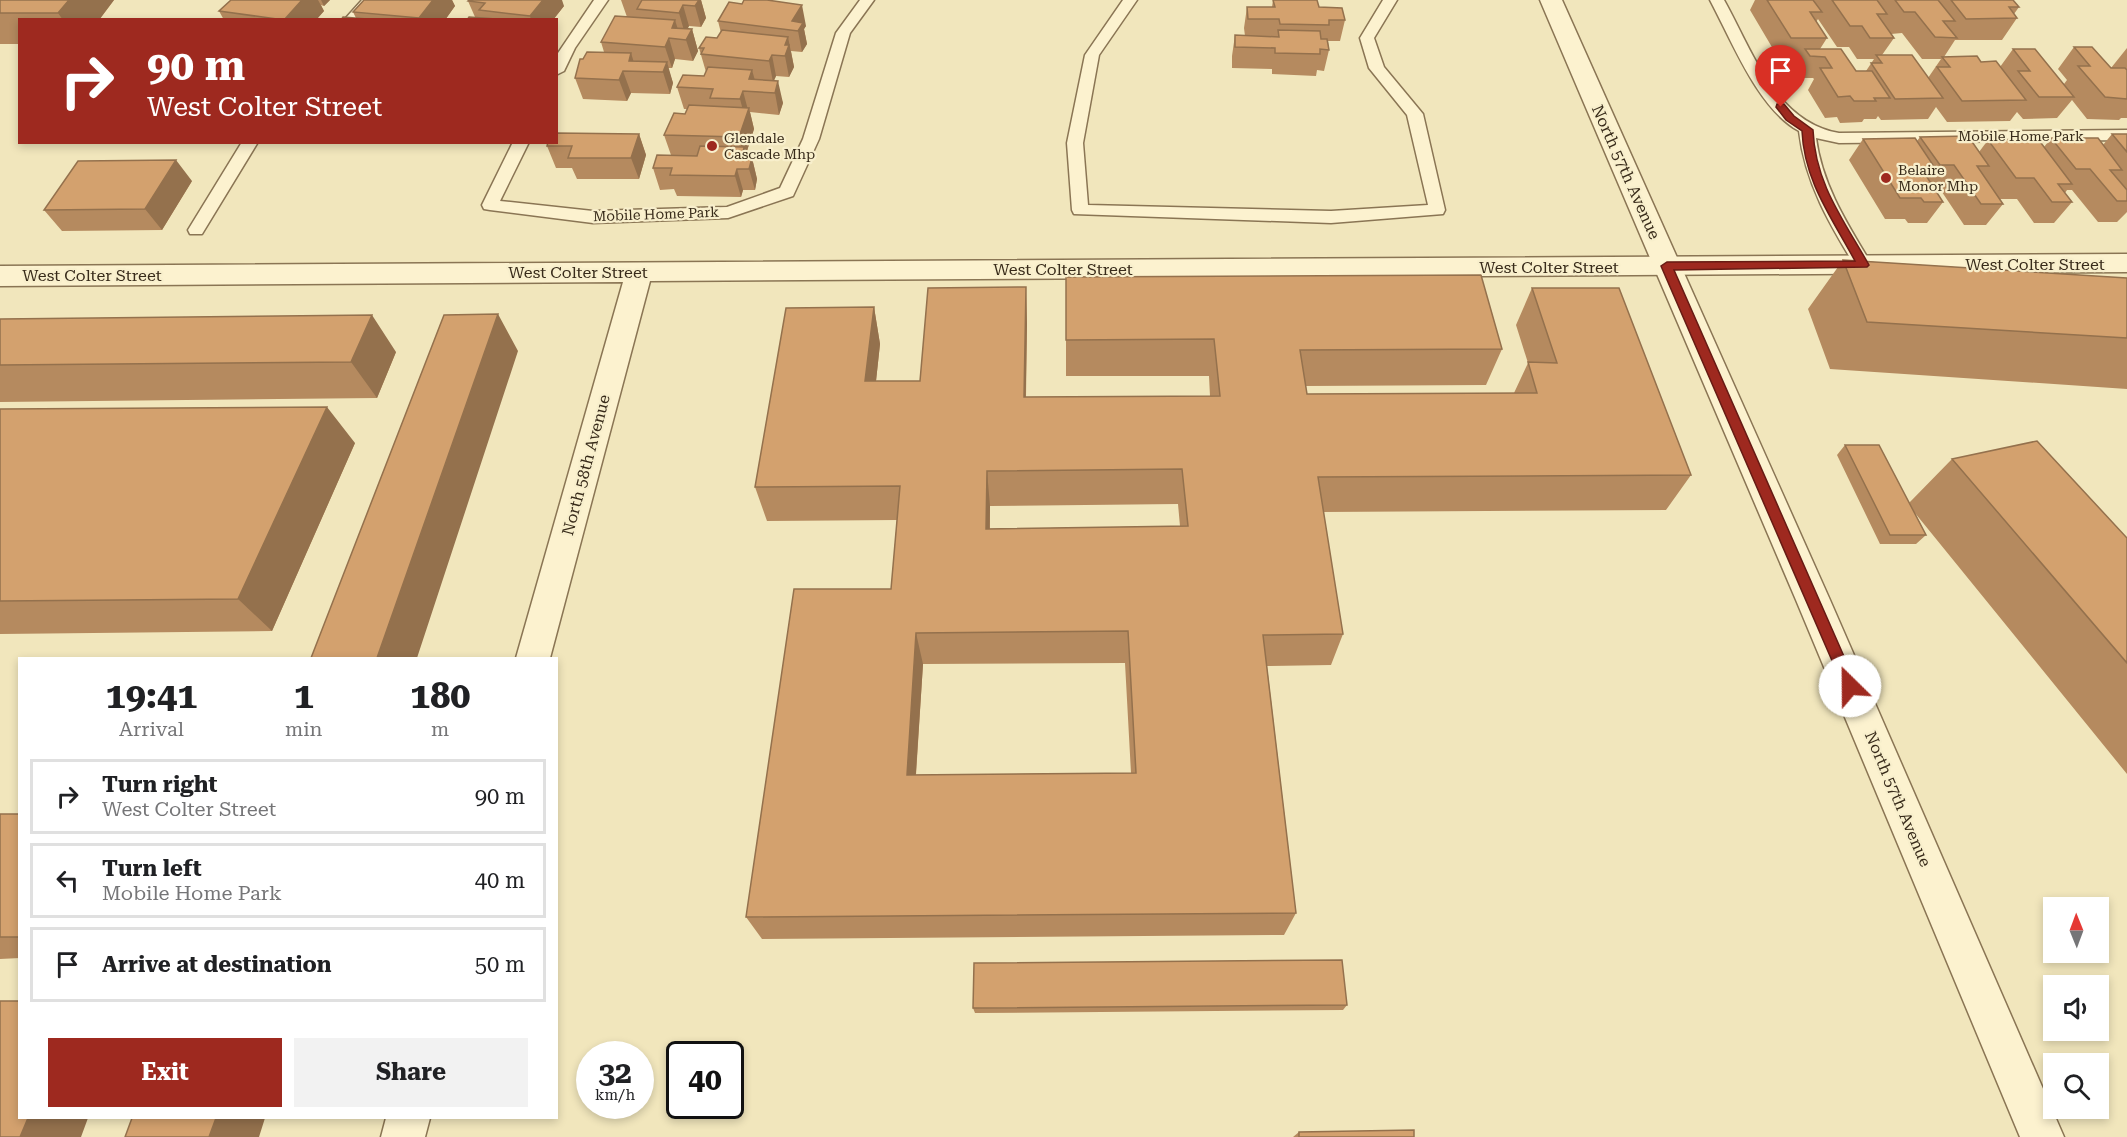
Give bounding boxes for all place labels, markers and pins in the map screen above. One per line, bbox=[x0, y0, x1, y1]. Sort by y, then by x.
pin bbox=[1755, 45, 1806, 107]
place label: Glendale Cascade Mhp bbox=[724, 130, 815, 162]
marker: Glendale Cascade Mhp bbox=[705, 139, 719, 153]
place label: Belaire Monor Mhp bbox=[1898, 162, 1978, 194]
marker: Belaire Monor Mhp bbox=[1879, 171, 1893, 185]

